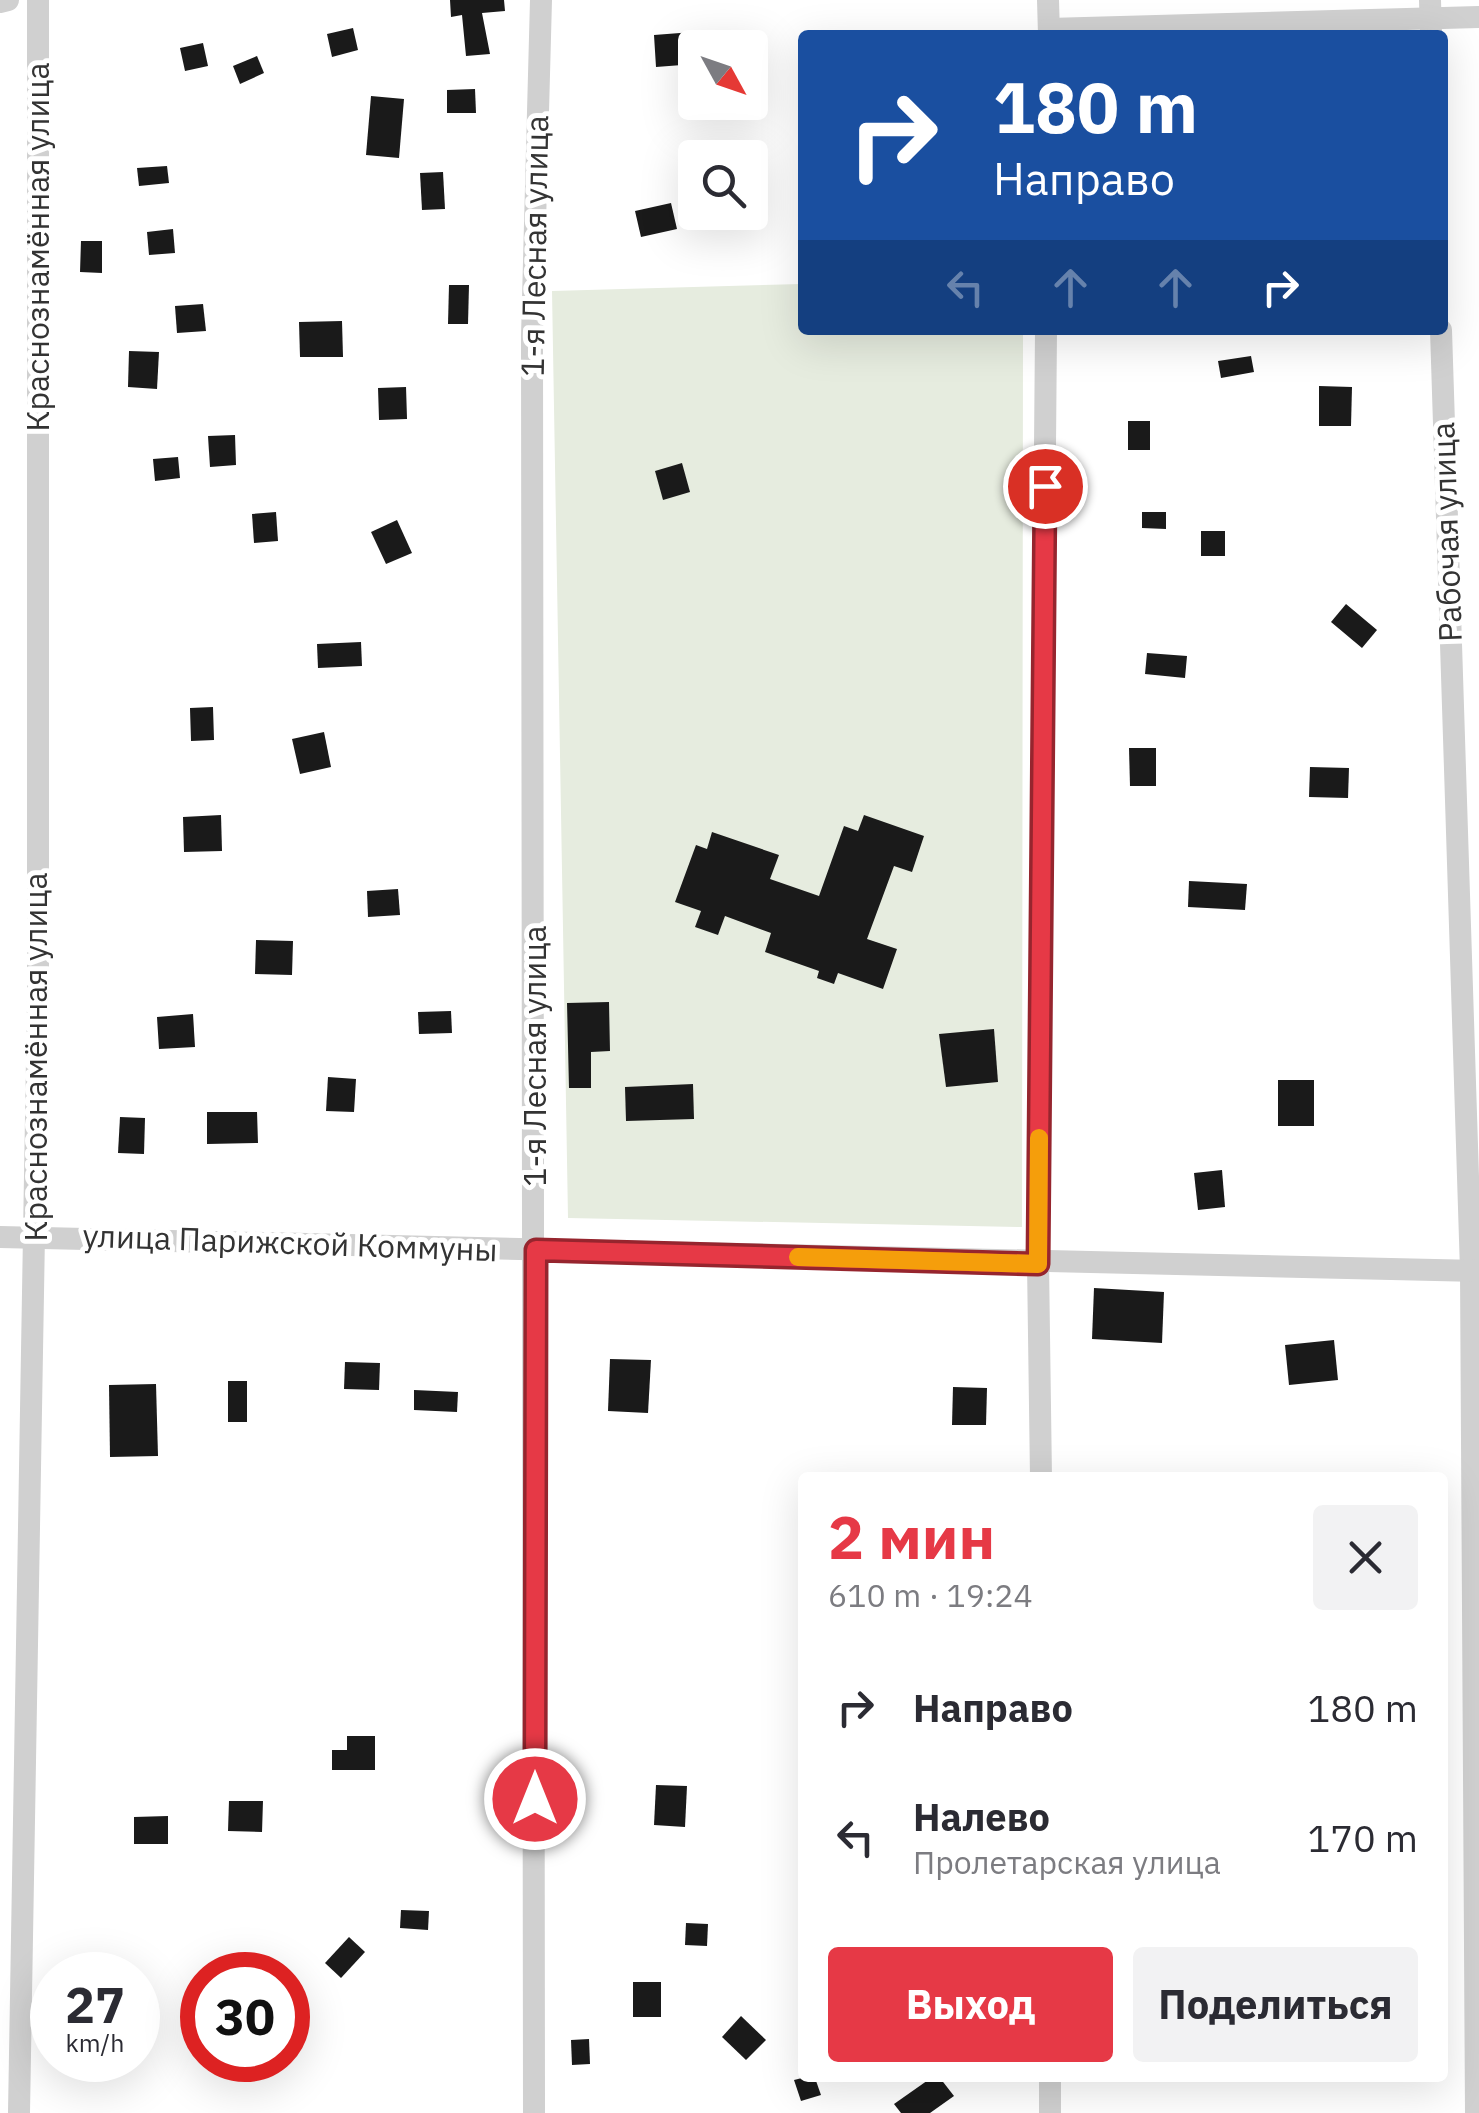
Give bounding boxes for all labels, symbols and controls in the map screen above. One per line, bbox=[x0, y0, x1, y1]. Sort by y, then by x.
north arrow bbox=[678, 30, 768, 120]
map controls bbox=[678, 30, 768, 230]
text: 180 m bbox=[993, 61, 1198, 152]
street label: Краснознамённая улица bbox=[16, 62, 58, 432]
icon: right bbox=[828, 70, 958, 200]
street label: 1-я Лесная улица bbox=[511, 115, 557, 377]
button: search bbox=[678, 140, 768, 230]
text: Направо bbox=[993, 149, 1175, 207]
icon: left bbox=[938, 260, 993, 315]
icon: ahead bbox=[1043, 260, 1098, 315]
icon: ahead bbox=[1148, 260, 1203, 315]
icon: right bbox=[1253, 260, 1308, 315]
street label: Рабочая улица bbox=[1421, 421, 1471, 643]
pin bbox=[1003, 444, 1088, 529]
icon: arrive bbox=[1018, 459, 1073, 514]
street label: Краснознамённая улица bbox=[14, 872, 56, 1242]
street label: 1-я Лесная улица bbox=[513, 925, 555, 1187]
street label: улица Парижской Коммуны bbox=[82, 1214, 498, 1270]
text: 2 мин bbox=[828, 1497, 995, 1576]
button: close bbox=[1313, 1505, 1418, 1610]
text: 610 m · 19:24 bbox=[828, 1574, 1033, 1616]
icon: right bbox=[828, 1680, 883, 1735]
text: Направо bbox=[913, 1683, 1073, 1732]
text: 180 m bbox=[1307, 1683, 1418, 1732]
position arrow bbox=[483, 1747, 587, 1851]
text: Налево bbox=[913, 1792, 1050, 1841]
icon: left bbox=[828, 1810, 883, 1865]
text: 170 m bbox=[1307, 1813, 1418, 1862]
text: Пролетарская улица bbox=[913, 1841, 1221, 1883]
button: Выход bbox=[828, 1947, 1113, 2062]
button: Поделиться bbox=[1133, 1947, 1418, 2062]
speed limit sign: 30 bbox=[180, 1952, 310, 2082]
text: 27 bbox=[65, 1972, 125, 2037]
text: km/h bbox=[66, 2026, 124, 2059]

